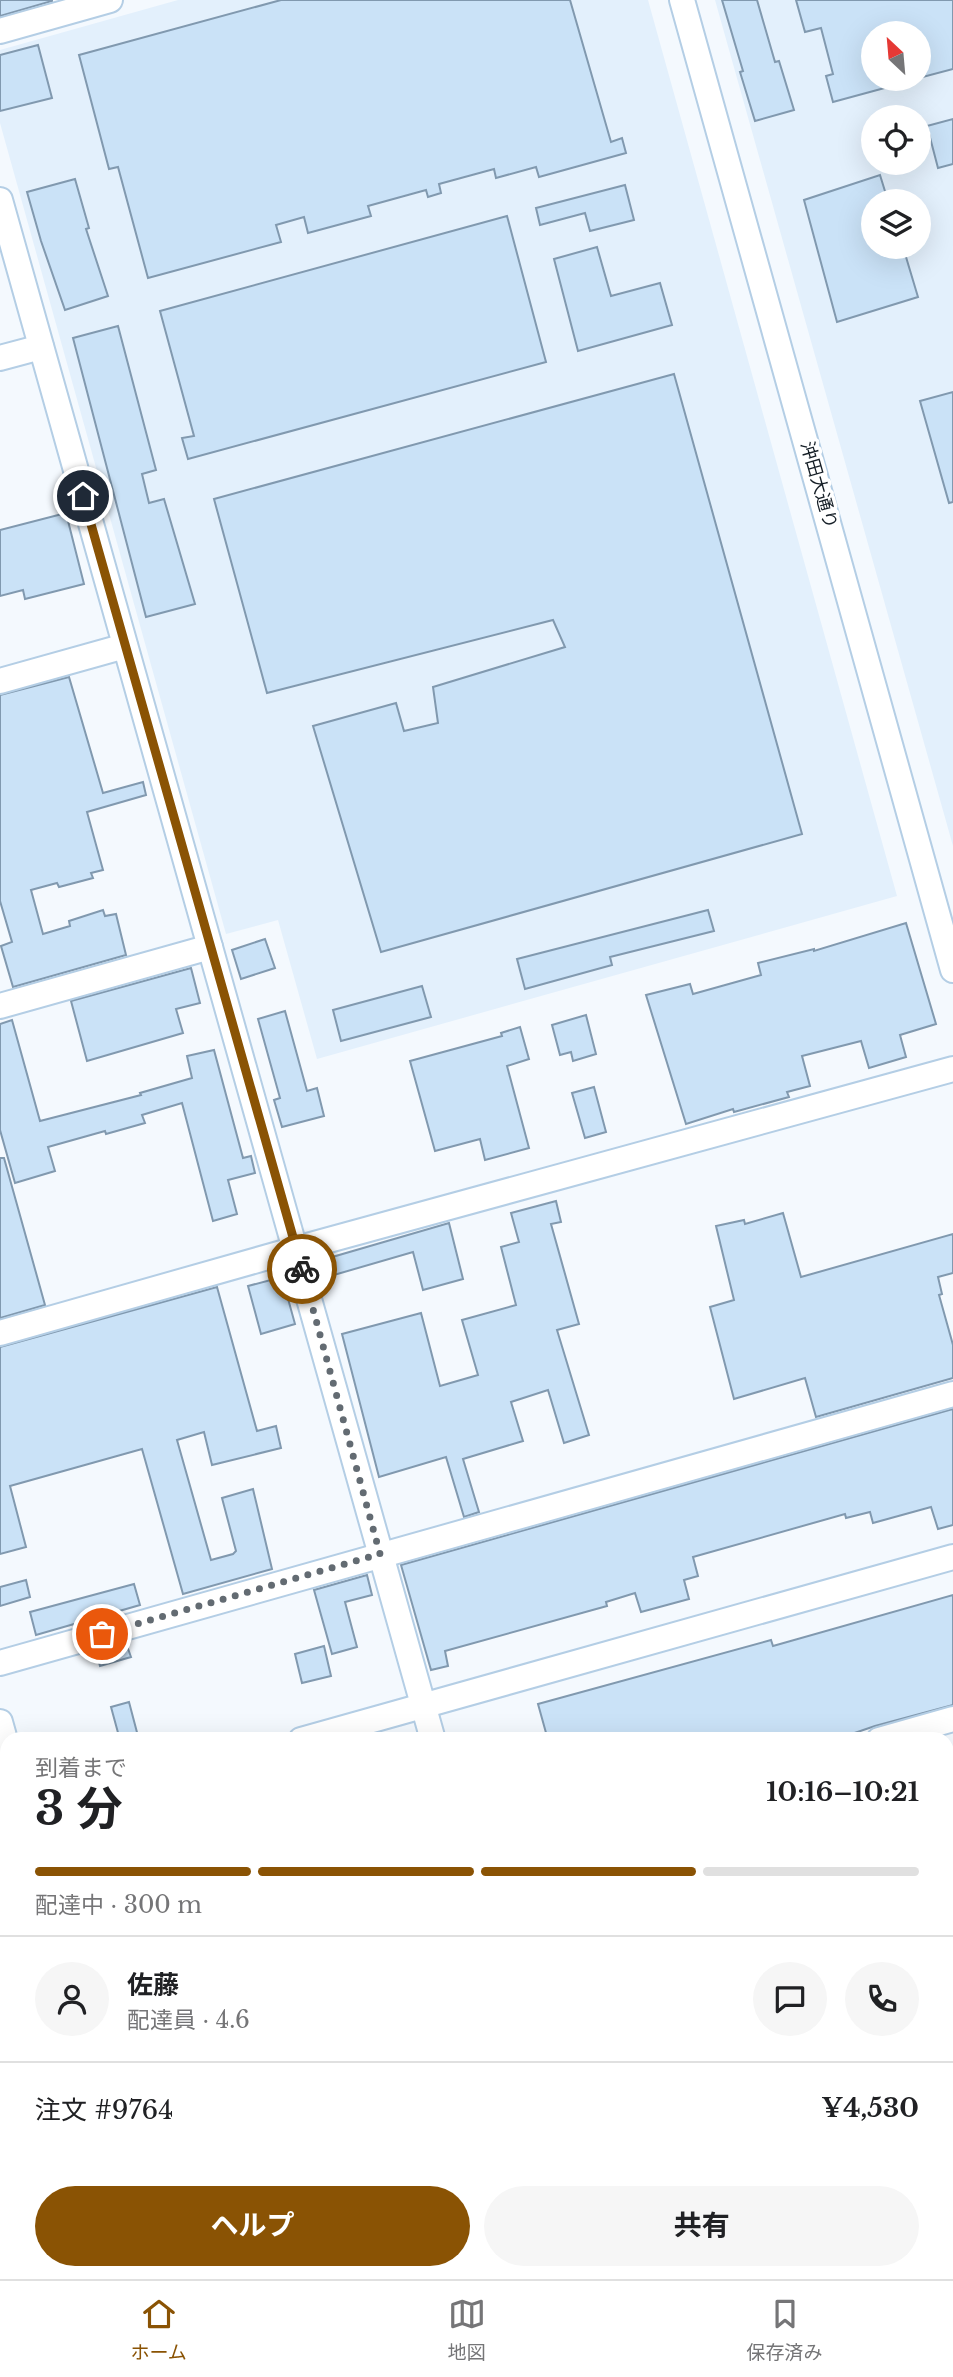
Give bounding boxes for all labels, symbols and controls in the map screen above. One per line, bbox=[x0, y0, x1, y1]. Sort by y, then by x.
north arrow bbox=[861, 21, 931, 91]
map controls bbox=[861, 21, 931, 259]
button: locate bbox=[861, 105, 931, 175]
button: layers bbox=[861, 189, 931, 259]
street label: 沖田大通り bbox=[796, 439, 842, 531]
pin bbox=[53, 466, 113, 526]
icon: home bbox=[64, 477, 102, 515]
courier bbox=[267, 1234, 337, 1304]
icon: bike bbox=[283, 1250, 321, 1288]
pin bbox=[72, 1604, 132, 1664]
icon: bag bbox=[83, 1615, 121, 1653]
text: 到着まで bbox=[35, 1754, 127, 1782]
text: 10:16–10:21 bbox=[766, 1776, 919, 1808]
text: 3 分 bbox=[35, 1780, 123, 1837]
text: 配達中 · 300 m bbox=[35, 1891, 202, 1919]
button: person bbox=[35, 1962, 109, 2036]
button: chat bbox=[753, 1962, 827, 2036]
button: phone bbox=[845, 1962, 919, 2036]
text: 佐藤 bbox=[127, 1969, 179, 2001]
text: 配達員 · 4.6 bbox=[127, 2006, 250, 2034]
text: ¥4,530 bbox=[821, 2092, 919, 2124]
text: 注文 #9764 bbox=[35, 2094, 173, 2126]
button: ヘルプ bbox=[35, 2186, 470, 2266]
button: 共有 bbox=[484, 2186, 919, 2266]
tab: ホーム bbox=[130, 2295, 187, 2364]
tab: 地図 bbox=[448, 2295, 486, 2364]
tab: 保存済み bbox=[747, 2295, 823, 2364]

